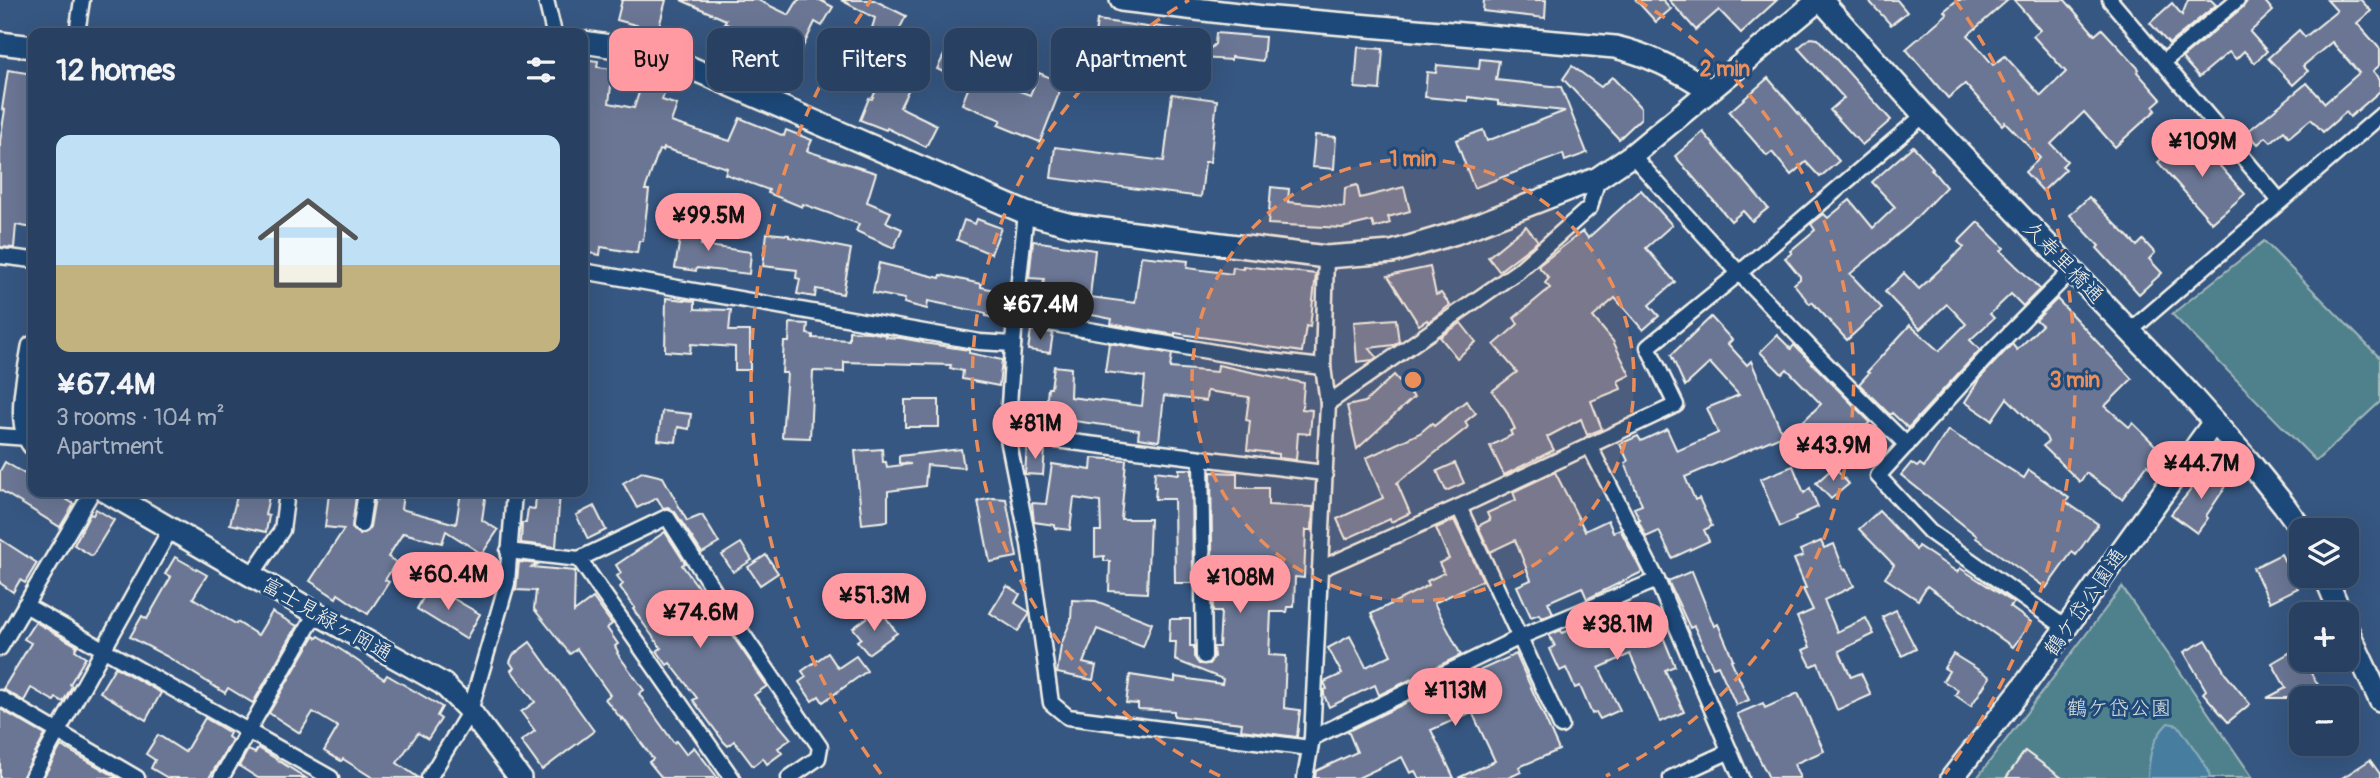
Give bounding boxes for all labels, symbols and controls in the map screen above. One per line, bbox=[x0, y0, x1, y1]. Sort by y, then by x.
chip: Buy bbox=[609, 28, 693, 91]
chip: Rent bbox=[707, 28, 803, 91]
chip: Filters bbox=[817, 28, 930, 91]
chip: New bbox=[944, 28, 1037, 91]
chip: Apartment bbox=[1051, 28, 1211, 91]
icon: filters bbox=[522, 51, 560, 89]
text: 12 homes bbox=[56, 52, 175, 89]
text: 2 min bbox=[1700, 56, 1750, 83]
pin: ¥109M bbox=[2153, 120, 2251, 179]
text: ¥109M bbox=[2167, 127, 2237, 156]
text: 1 min bbox=[1390, 146, 1437, 173]
icon: home bbox=[245, 180, 371, 306]
pin: ¥99.5M bbox=[651, 194, 765, 253]
text: ¥99.5M bbox=[671, 201, 745, 230]
street label: 久寿里橋通 bbox=[2017, 215, 2110, 309]
pin: ¥67.4M bbox=[983, 282, 1097, 342]
text: ¥67.4M bbox=[1002, 290, 1078, 319]
text: ¥67.4M bbox=[56, 366, 155, 403]
text: 3 min bbox=[2050, 367, 2100, 394]
centre of rings bbox=[1401, 368, 1425, 392]
pin: ¥81M bbox=[994, 402, 1076, 461]
text: 3 rooms · 104 m² bbox=[56, 403, 225, 432]
text: ¥81M bbox=[1008, 409, 1062, 438]
pin: ¥43.9M bbox=[1776, 424, 1890, 483]
text: ¥43.9M bbox=[1795, 431, 1871, 460]
text: Apartment bbox=[56, 432, 163, 461]
pin: ¥44.7M bbox=[2144, 442, 2258, 501]
text: ¥44.7M bbox=[2163, 449, 2239, 478]
map controls bbox=[2289, 518, 2359, 756]
button: layers bbox=[2289, 518, 2359, 588]
street label: 鶴ケ岱公園通 bbox=[2038, 543, 2133, 662]
pin: ¥60.4M bbox=[391, 552, 505, 612]
pin: ¥108M bbox=[1191, 556, 1289, 615]
text: ¥60.4M bbox=[408, 560, 488, 589]
text: ¥108M bbox=[1206, 563, 1274, 592]
street label: 富士見緑ヶ岡通 bbox=[256, 571, 397, 668]
pin: ¥51.3M bbox=[817, 574, 931, 633]
text: ¥51.3M bbox=[838, 581, 910, 610]
pin: ¥74.6M bbox=[643, 590, 757, 650]
text: ¥74.6M bbox=[662, 598, 738, 627]
pin: ¥38.1M bbox=[1560, 602, 1674, 662]
button: + bbox=[2289, 602, 2359, 672]
text: ¥38.1M bbox=[1582, 610, 1652, 639]
pin: ¥113M bbox=[1406, 668, 1504, 728]
text: ¥113M bbox=[1423, 676, 1487, 705]
button: − bbox=[2289, 686, 2359, 756]
park label: 鶴ケ岱公園 bbox=[2067, 695, 2172, 722]

